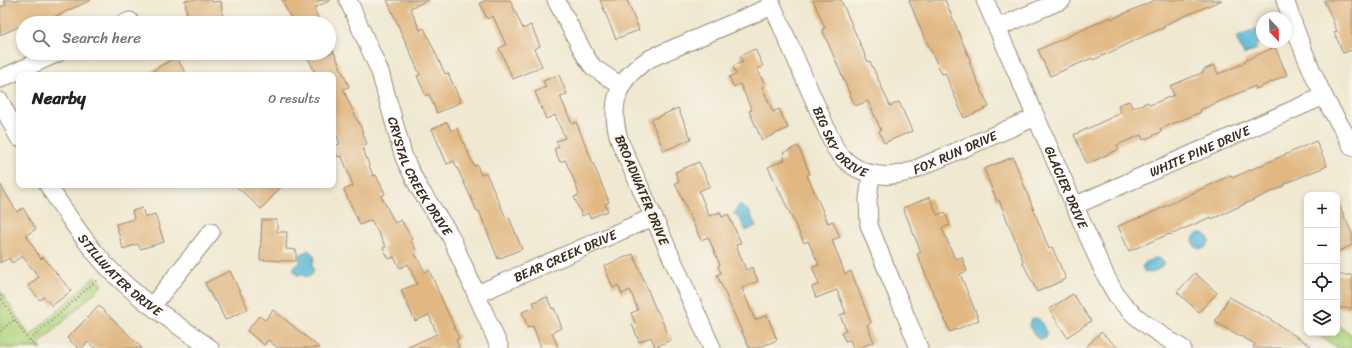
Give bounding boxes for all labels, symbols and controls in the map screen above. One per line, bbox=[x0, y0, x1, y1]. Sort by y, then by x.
north arrow bbox=[1256, 12, 1292, 48]
search box bbox=[16, 16, 336, 60]
text: Search here bbox=[62, 25, 141, 51]
icon: search bbox=[30, 27, 52, 49]
text: Nearby bbox=[32, 83, 86, 113]
text: 0 results bbox=[268, 87, 320, 110]
street label: BIG SKY DRIVE bbox=[806, 102, 872, 184]
street label: CRYSTAL CREEK DRIVE bbox=[381, 114, 459, 241]
street label: WHITE PINE DRIVE bbox=[1145, 118, 1254, 183]
street label: FOX RUN DRIVE bbox=[909, 123, 1001, 181]
street label: BROADWATER DRIVE bbox=[608, 131, 676, 250]
street label: GLACIER DRIVE bbox=[1038, 142, 1095, 233]
map controls bbox=[1304, 192, 1340, 336]
button: + bbox=[1304, 192, 1340, 228]
street label: BEAR CREEK DRIVE bbox=[510, 223, 621, 288]
street label: STILLWATER DRIVE bbox=[72, 228, 168, 323]
button: − bbox=[1304, 228, 1340, 264]
button: locate bbox=[1304, 264, 1340, 300]
button: layers bbox=[1304, 300, 1340, 336]

